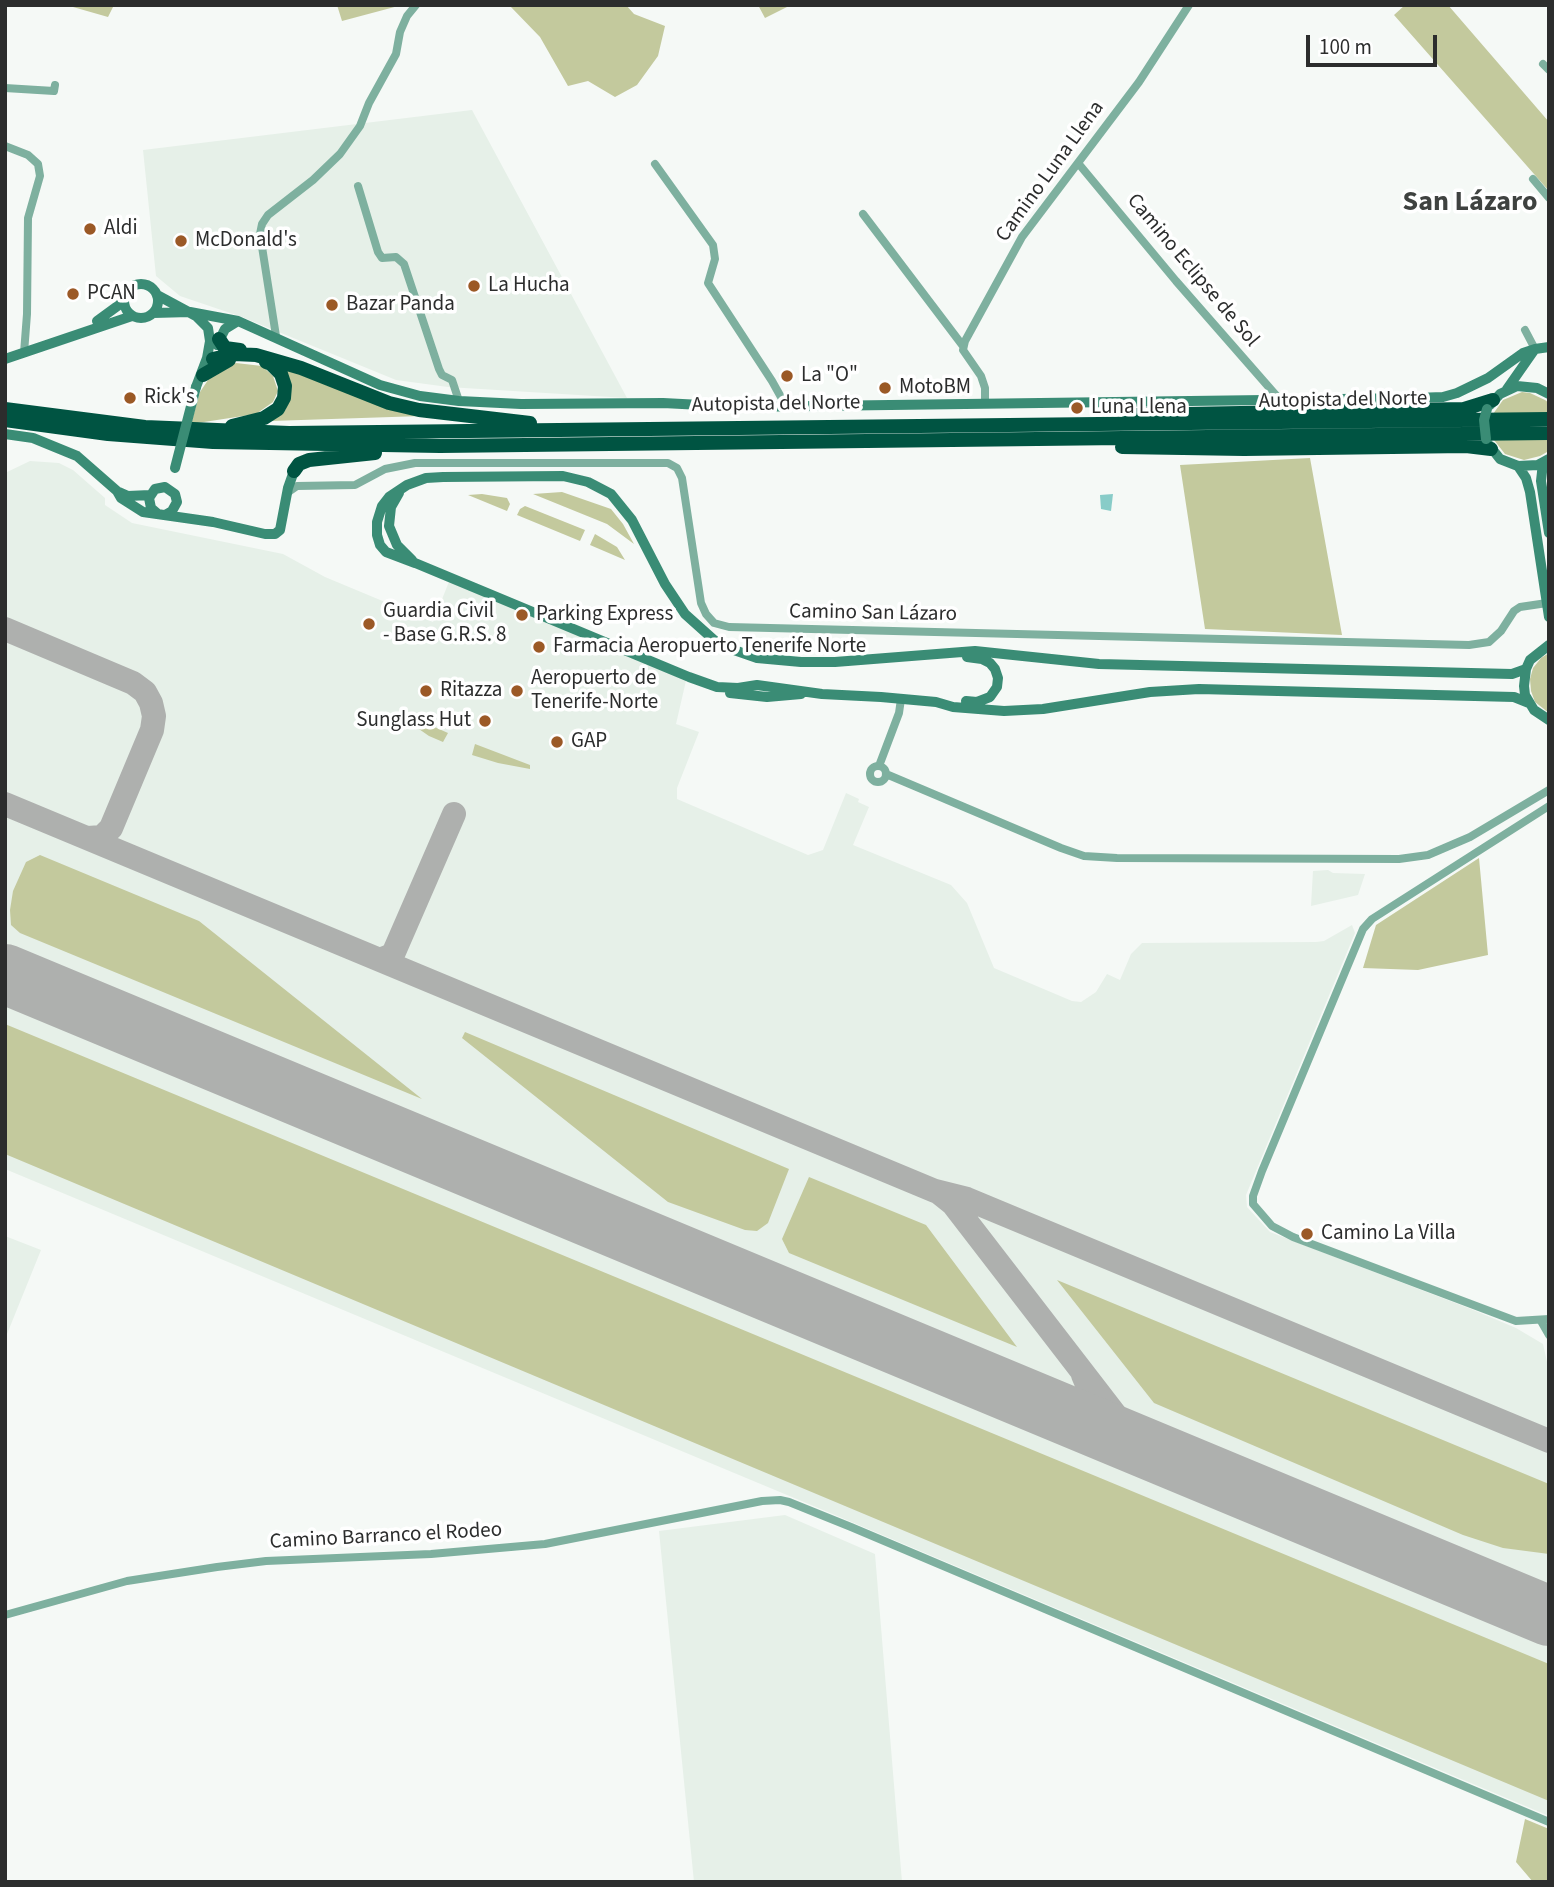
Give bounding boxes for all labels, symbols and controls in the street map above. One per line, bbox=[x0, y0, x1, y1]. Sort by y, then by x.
scale bar bbox=[1309, 21, 1440, 65]
text: 100 m bbox=[1319, 32, 1372, 62]
street label: Camino Luna Llena bbox=[991, 97, 1111, 247]
district label: San Lázaro bbox=[1403, 187, 1537, 221]
street label: Camino Eclipse de Sol bbox=[1121, 189, 1263, 353]
place label: Aldi bbox=[104, 216, 138, 242]
marker: Aldi bbox=[82, 221, 98, 237]
place label: McDonald's bbox=[195, 228, 297, 254]
marker: McDonald's bbox=[173, 233, 189, 249]
place label: La Hucha bbox=[488, 273, 570, 299]
marker: La Hucha bbox=[466, 278, 482, 294]
place label: PCAN bbox=[87, 281, 136, 307]
marker: PCAN bbox=[65, 286, 81, 302]
place label: Bazar Panda bbox=[346, 292, 455, 318]
marker: Bazar Panda bbox=[324, 297, 340, 313]
place label: La "O" bbox=[801, 363, 858, 389]
marker: La "O" bbox=[779, 368, 795, 384]
place label: MotoBM bbox=[899, 375, 971, 401]
marker: MotoBM bbox=[877, 380, 893, 396]
place label: Rick's bbox=[144, 385, 195, 411]
street label: Autopista del Norte bbox=[1258, 387, 1428, 415]
marker: Rick's bbox=[122, 390, 138, 406]
street label: Autopista del Norte bbox=[691, 391, 861, 419]
place label: Luna Llena bbox=[1091, 395, 1187, 421]
marker: Luna Llena bbox=[1069, 400, 1085, 416]
place label: Guardia Civil - Base G.R.S. 8 bbox=[383, 599, 507, 649]
street label: Camino San Lázaro bbox=[789, 600, 957, 628]
place label: Parking Express bbox=[536, 602, 673, 628]
marker: Parking Express bbox=[514, 607, 530, 623]
marker: Guardia Civil - Base G.R.S. 8 bbox=[361, 616, 377, 632]
place label: Farmacia Aeropuerto Tenerife Norte bbox=[553, 634, 866, 660]
marker: Farmacia Aeropuerto Tenerife Norte bbox=[531, 639, 547, 655]
place label: Aeropuerto de Tenerife-Norte bbox=[531, 666, 658, 716]
place label: Ritazza bbox=[440, 678, 502, 704]
marker: Ritazza bbox=[418, 683, 434, 699]
marker: Aeropuerto de Tenerife-Norte bbox=[509, 683, 525, 699]
place label: Sunglass Hut bbox=[356, 708, 471, 734]
marker: Sunglass Hut bbox=[477, 713, 493, 729]
place label: GAP bbox=[571, 729, 607, 755]
marker: GAP bbox=[549, 734, 565, 750]
place label: Camino La Villa bbox=[1321, 1221, 1455, 1247]
marker: Camino La Villa bbox=[1299, 1226, 1315, 1242]
street label: Camino Barranco el Rodeo bbox=[269, 1518, 503, 1556]

